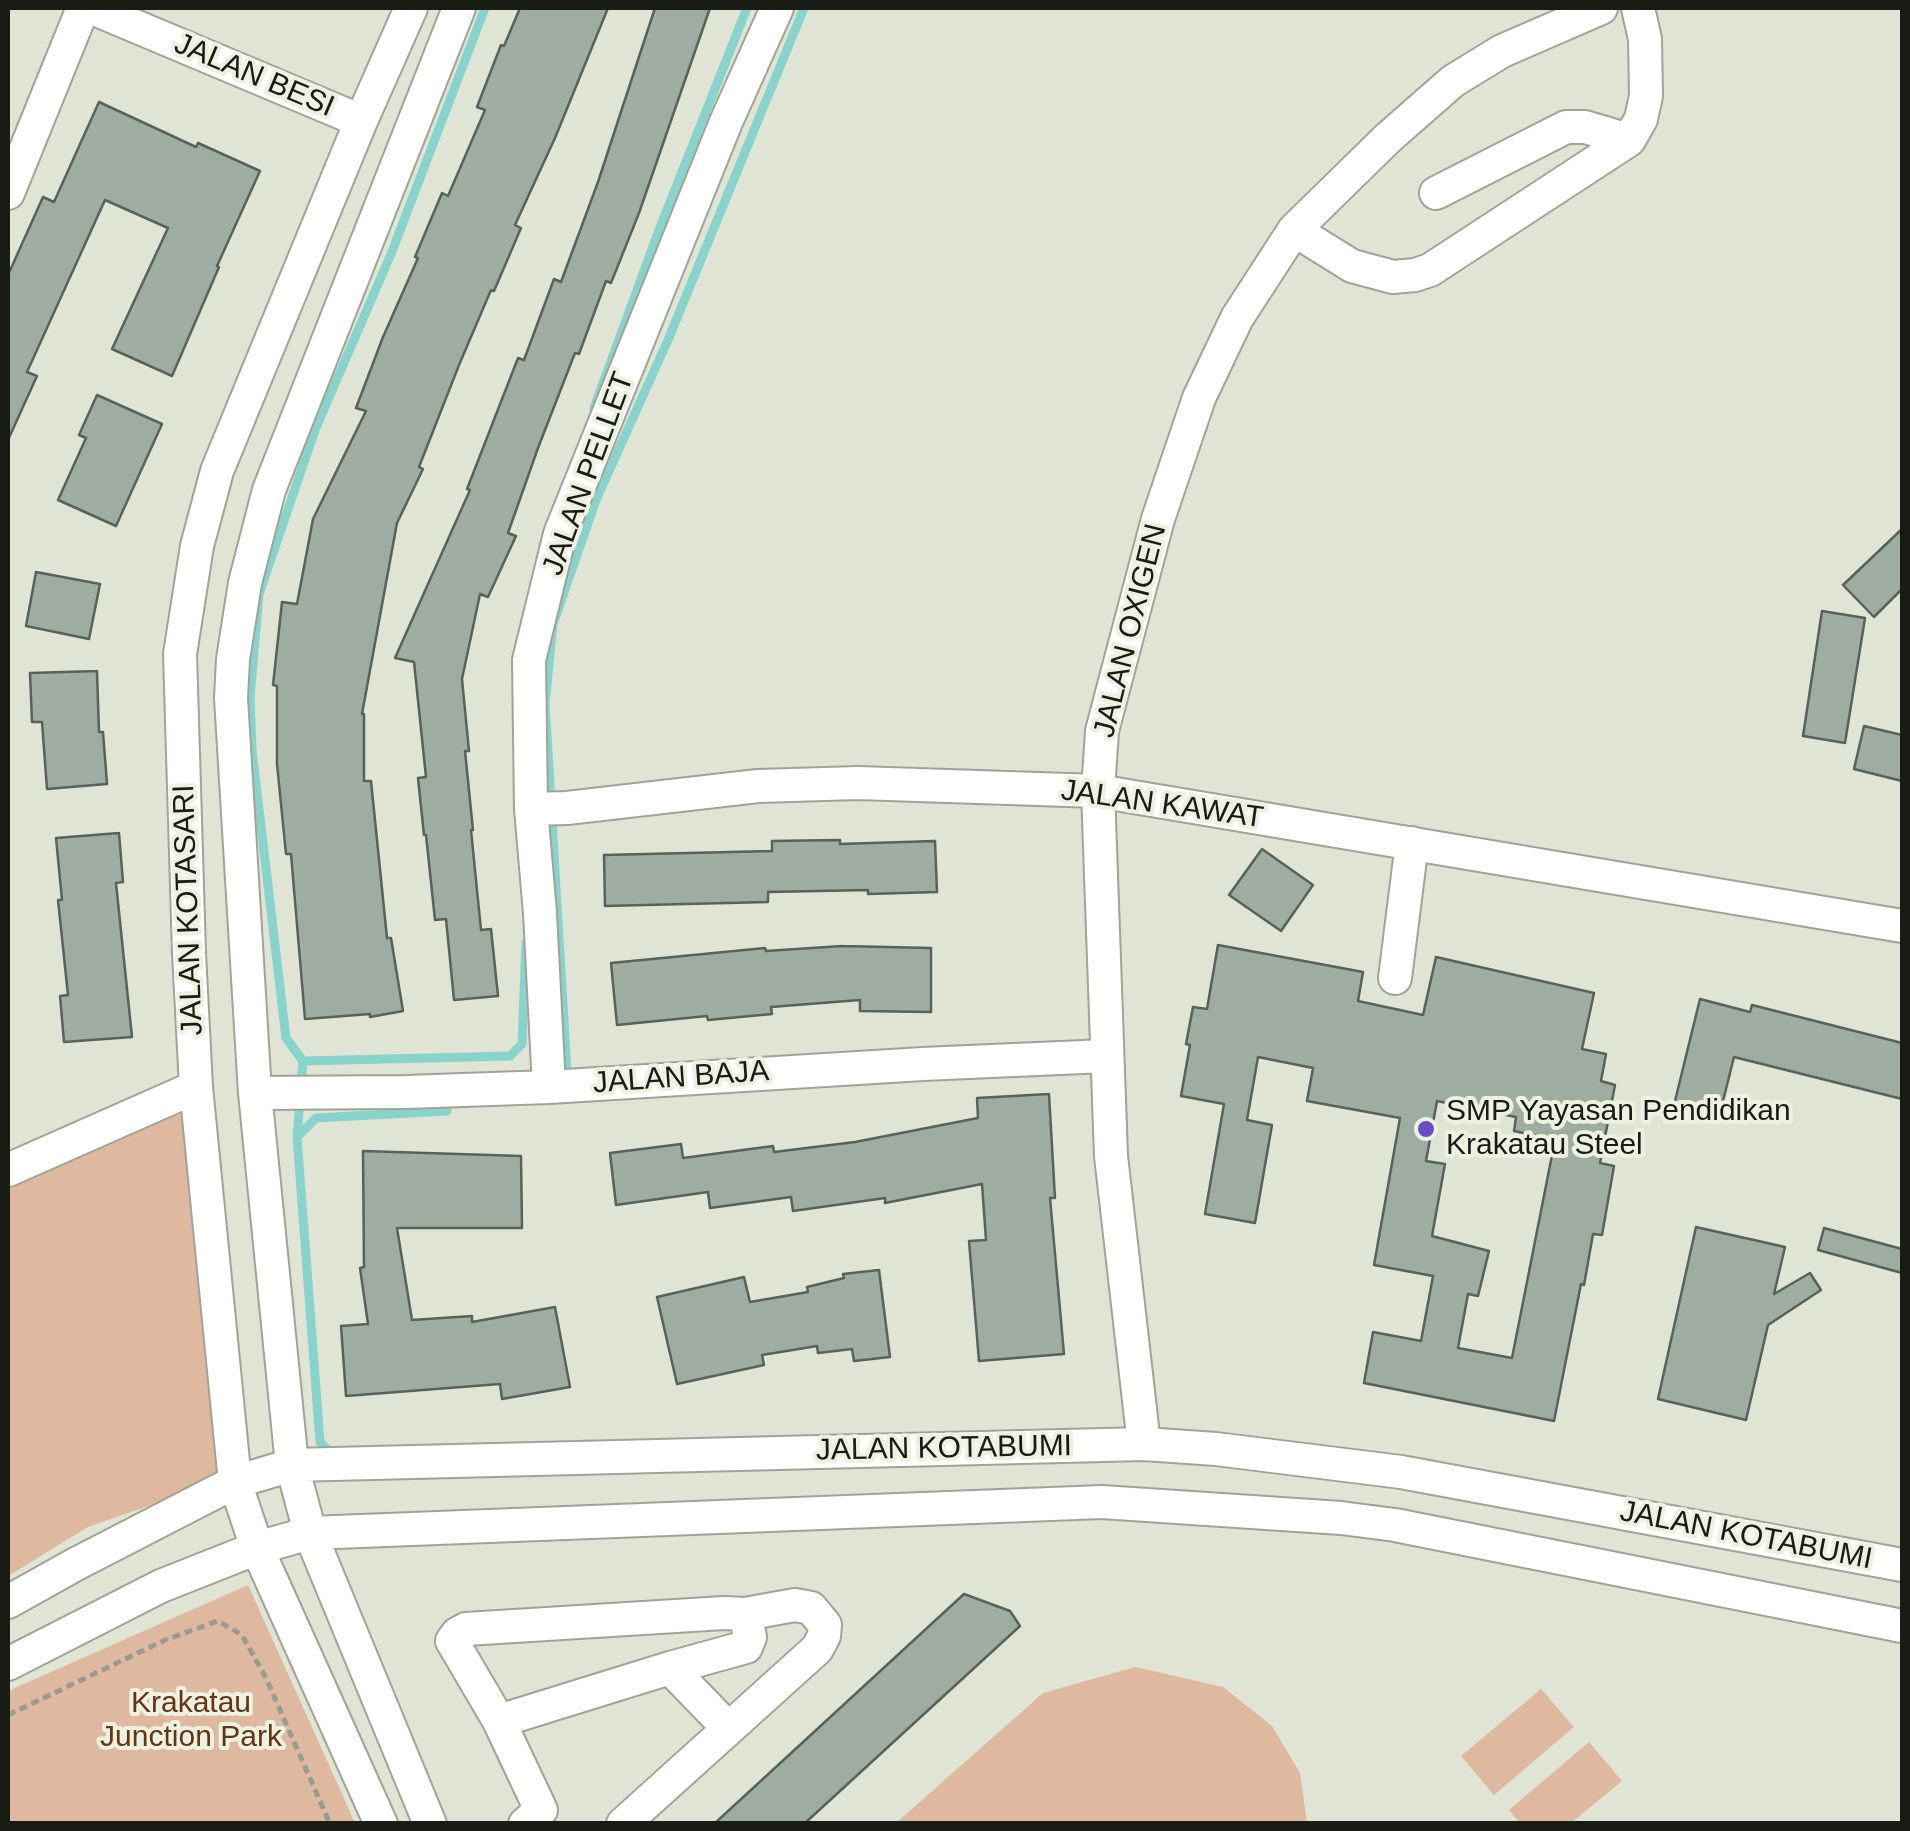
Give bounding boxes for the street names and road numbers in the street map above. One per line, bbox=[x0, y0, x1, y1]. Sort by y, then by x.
street label: JALAN BESI bbox=[169, 26, 339, 126]
street label: JALAN PELLET bbox=[536, 368, 642, 580]
street label: JALAN OXIGEN bbox=[1087, 521, 1175, 741]
street label: JALAN KAWAT bbox=[1059, 773, 1265, 837]
street label: JALAN KOTASARI bbox=[167, 784, 211, 1036]
street label: JALAN BAJA bbox=[592, 1054, 770, 1102]
street label: JALAN KOTABUMI bbox=[816, 1429, 1072, 1469]
street label: JALAN KOTABUMI bbox=[1617, 1494, 1875, 1578]

